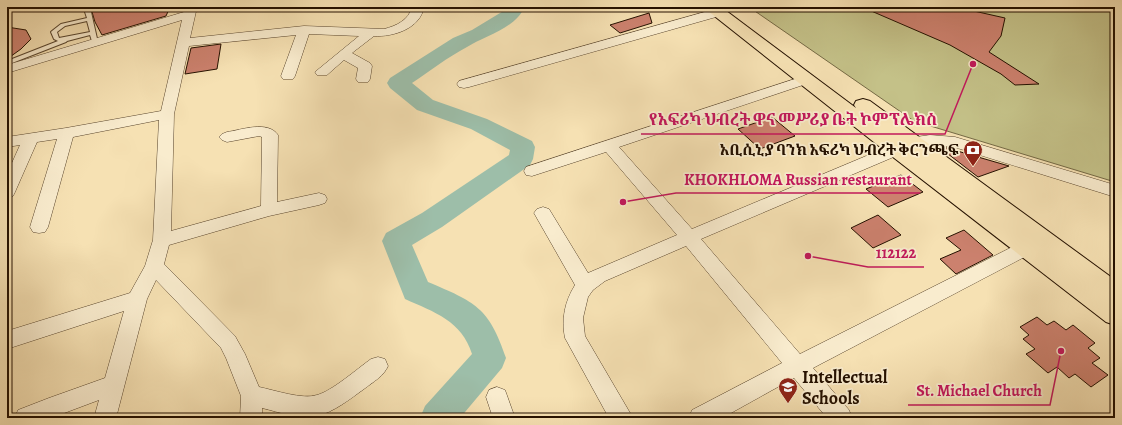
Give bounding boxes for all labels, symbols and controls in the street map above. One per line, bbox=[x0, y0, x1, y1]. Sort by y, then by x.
callout: የአፍሪካ ህብረት ዋና መሥሪያ ቤት ኮምፕሌክስ bbox=[641, 106, 945, 134]
text: የአፍሪካ ህብረት ዋና መሥሪያ ቤት ኮምፕሌክስ bbox=[649, 109, 937, 131]
bank icon: አቢሲኒያ ባንክ አፍሪካ ህብረት ቅርንጫፍ bbox=[962, 139, 984, 167]
place label: አቢሲኒያ ባንክ አፍሪካ ህብረት ቅርንጫፍ bbox=[720, 140, 959, 160]
callout: KHOKHLOMA Russian restaurant bbox=[676, 165, 920, 193]
text: KHOKHLOMA Russian restaurant bbox=[684, 169, 913, 191]
callout: 112122 bbox=[868, 239, 924, 267]
text: 112122 bbox=[876, 242, 916, 264]
place label: Intellectual Schools bbox=[802, 365, 888, 410]
school or university icon: Intellectual Schools bbox=[777, 376, 799, 404]
callout: St. Michael Church bbox=[908, 377, 1050, 405]
text: St. Michael Church bbox=[916, 380, 1042, 402]

